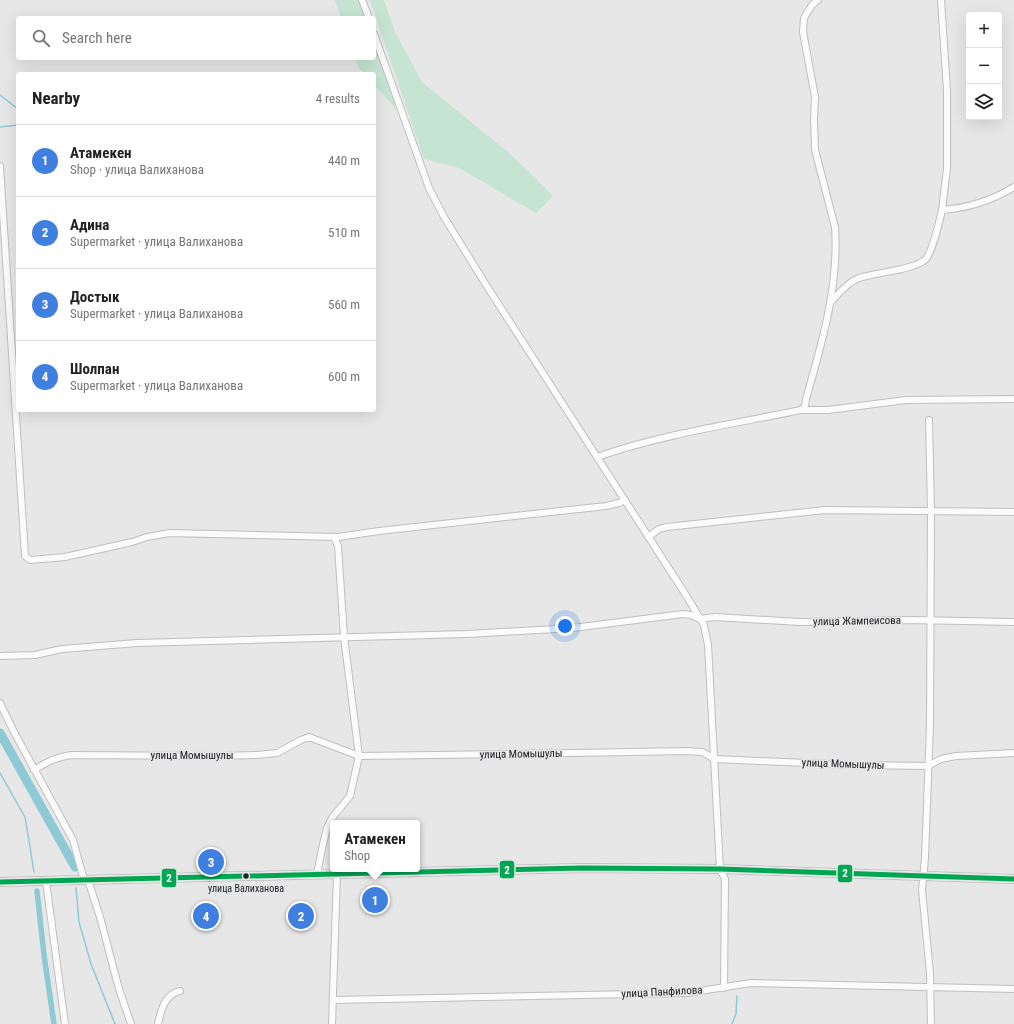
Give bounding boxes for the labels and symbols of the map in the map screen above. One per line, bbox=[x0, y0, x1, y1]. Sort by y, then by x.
street label: улица Жампеисова bbox=[813, 614, 901, 628]
your location bbox=[555, 616, 575, 636]
street label: улица Момышулы bbox=[480, 747, 562, 761]
street label: улица Момышулы bbox=[151, 749, 233, 762]
street label: улица Момышулы bbox=[801, 756, 885, 772]
pin: 3 bbox=[198, 847, 224, 877]
line badge: 2 bbox=[499, 860, 515, 879]
text: 2 bbox=[504, 864, 510, 877]
line badge: 2 bbox=[837, 864, 853, 883]
text: 2 bbox=[842, 867, 848, 880]
line badge: 2 bbox=[161, 868, 177, 888]
marker: улица Валиханова bbox=[241, 871, 251, 881]
text: 2 bbox=[166, 872, 172, 885]
place label: улица Валиханова bbox=[208, 883, 284, 894]
pin: 1 bbox=[362, 885, 388, 915]
pin: 4 bbox=[193, 901, 219, 931]
pin: 2 bbox=[288, 901, 314, 931]
street label: улица Панфилова bbox=[621, 983, 703, 1001]

